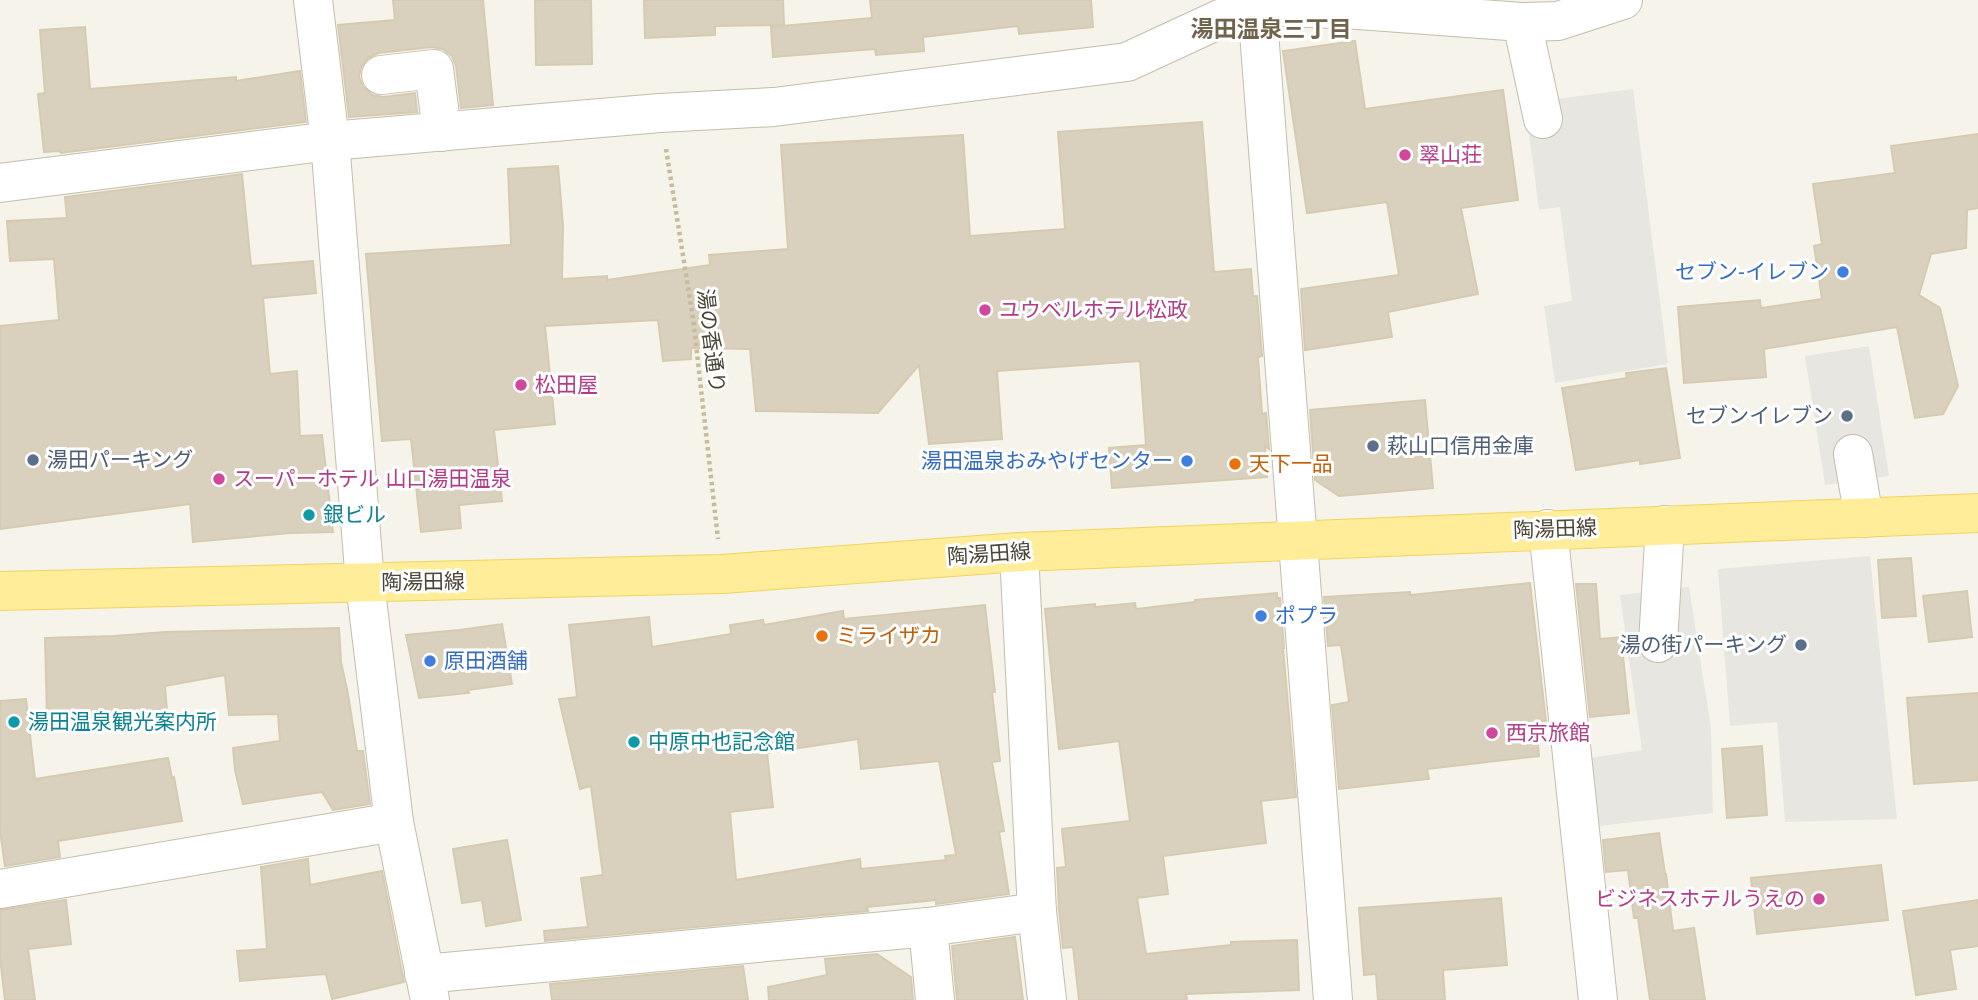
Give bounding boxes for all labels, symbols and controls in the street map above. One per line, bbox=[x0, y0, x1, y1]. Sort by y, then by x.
district label: 湯田温泉三丁目 bbox=[1191, 16, 1352, 42]
place label: 翠山荘 bbox=[1419, 143, 1482, 166]
marker: 翠山荘 bbox=[1397, 147, 1413, 163]
place label: セブン-イレブン bbox=[1675, 260, 1829, 283]
marker: セブン-イレブン bbox=[1835, 264, 1851, 280]
street label: 湯の香通り bbox=[694, 287, 729, 394]
place label: ユウベルホテル松政 bbox=[999, 298, 1188, 321]
marker: ユウベルホテル松政 bbox=[977, 302, 993, 318]
place label: 松田屋 bbox=[535, 373, 598, 396]
marker: 松田屋 bbox=[513, 377, 529, 393]
place label: セブンイレブン bbox=[1686, 404, 1833, 427]
marker: セブンイレブン bbox=[1839, 408, 1855, 424]
place label: 萩山口信用金庫 bbox=[1387, 434, 1534, 457]
marker: 萩山口信用金庫 bbox=[1365, 438, 1381, 454]
place label: 湯田パーキング bbox=[47, 448, 193, 471]
place label: 湯田温泉おみやげセンター bbox=[921, 449, 1173, 472]
marker: 湯田パーキング bbox=[25, 452, 41, 468]
place label: 天下一品 bbox=[1249, 452, 1333, 475]
marker: 湯田温泉おみやげセンター bbox=[1179, 453, 1195, 469]
marker: 天下一品 bbox=[1227, 456, 1243, 472]
place label: スーパーホテル 山口湯田温泉 bbox=[233, 467, 512, 490]
marker: スーパーホテル 山口湯田温泉 bbox=[211, 471, 227, 487]
place label: 銀ビル bbox=[323, 503, 386, 526]
marker: 銀ビル bbox=[301, 507, 317, 523]
street label: 陶湯田線 bbox=[1513, 516, 1597, 541]
street label: 陶湯田線 bbox=[946, 539, 1032, 568]
street label: 陶湯田線 bbox=[381, 569, 465, 594]
place label: ポプラ bbox=[1275, 604, 1338, 627]
marker: ポプラ bbox=[1253, 608, 1269, 624]
place label: ミライザカ bbox=[836, 624, 941, 647]
marker: ミライザカ bbox=[814, 628, 830, 644]
place label: 湯の街パーキング bbox=[1620, 633, 1787, 656]
marker: 湯の街パーキング bbox=[1793, 637, 1809, 653]
place label: 原田酒舗 bbox=[444, 649, 528, 672]
marker: 原田酒舗 bbox=[422, 653, 438, 669]
place label: 湯田温泉観光案内所 bbox=[28, 710, 217, 733]
marker: 湯田温泉観光案内所 bbox=[6, 714, 22, 730]
place label: 西京旅館 bbox=[1506, 721, 1590, 744]
marker: 西京旅館 bbox=[1484, 725, 1500, 741]
place label: 中原中也記念館 bbox=[648, 730, 795, 753]
marker: 中原中也記念館 bbox=[626, 734, 642, 750]
place label: ビジネスホテルうえの bbox=[1595, 887, 1805, 910]
marker: ビジネスホテルうえの bbox=[1811, 891, 1827, 907]

